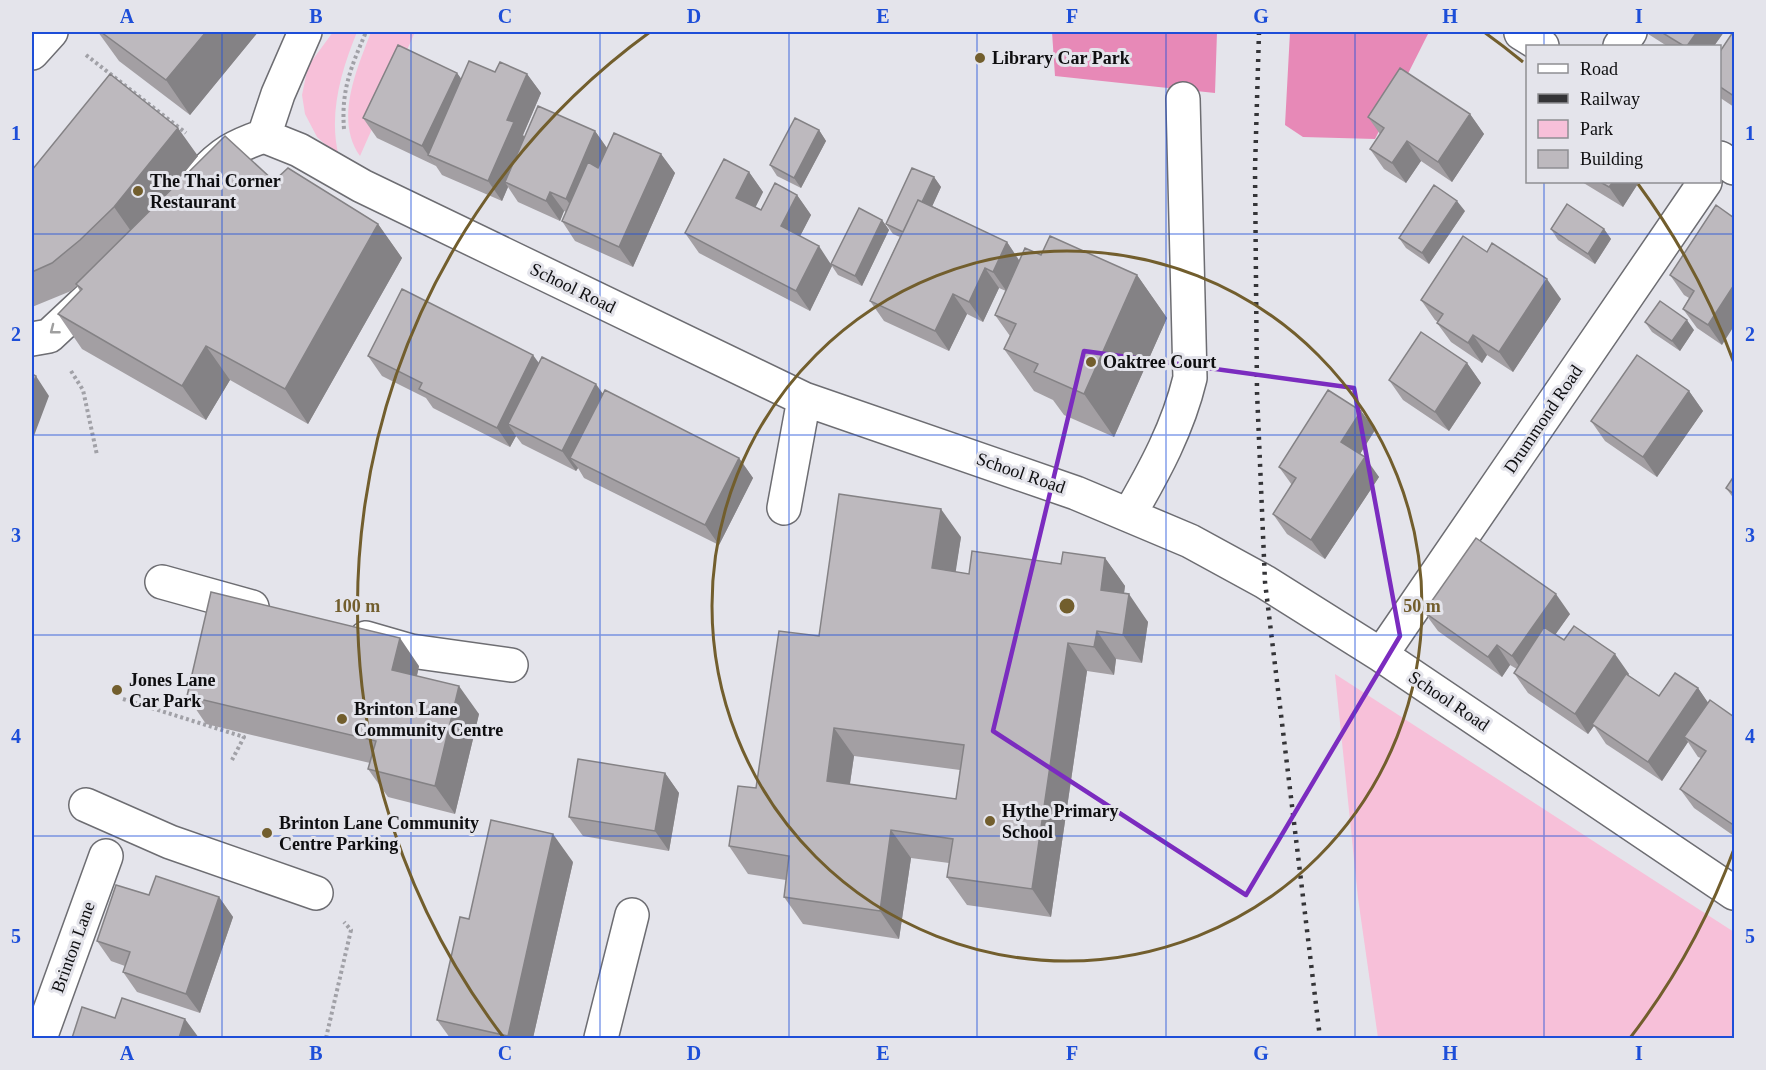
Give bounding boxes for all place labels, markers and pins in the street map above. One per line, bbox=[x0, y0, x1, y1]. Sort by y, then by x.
place label: Library Car Park bbox=[992, 48, 1130, 68]
marker: Library Car Park bbox=[973, 51, 987, 65]
place label: The Thai Corner Restaurant bbox=[150, 171, 281, 212]
marker: The Thai Corner Restaurant bbox=[131, 184, 145, 198]
place label: Oaktree Court bbox=[1103, 352, 1216, 372]
marker: Oaktree Court bbox=[1084, 355, 1098, 369]
centre of rings bbox=[1057, 596, 1077, 616]
place label: Jones Lane Car Park bbox=[129, 670, 216, 711]
marker: Jones Lane Car Park bbox=[110, 683, 124, 697]
place label: Brinton Lane Community Centre bbox=[354, 699, 503, 740]
marker: Brinton Lane Community Centre bbox=[335, 712, 349, 726]
place label: Hythe Primary School bbox=[1002, 801, 1118, 842]
place label: Brinton Lane Community Centre Parking bbox=[279, 813, 479, 854]
marker: Hythe Primary School bbox=[983, 814, 997, 828]
marker: Brinton Lane Community Centre Parking bbox=[260, 826, 274, 840]

